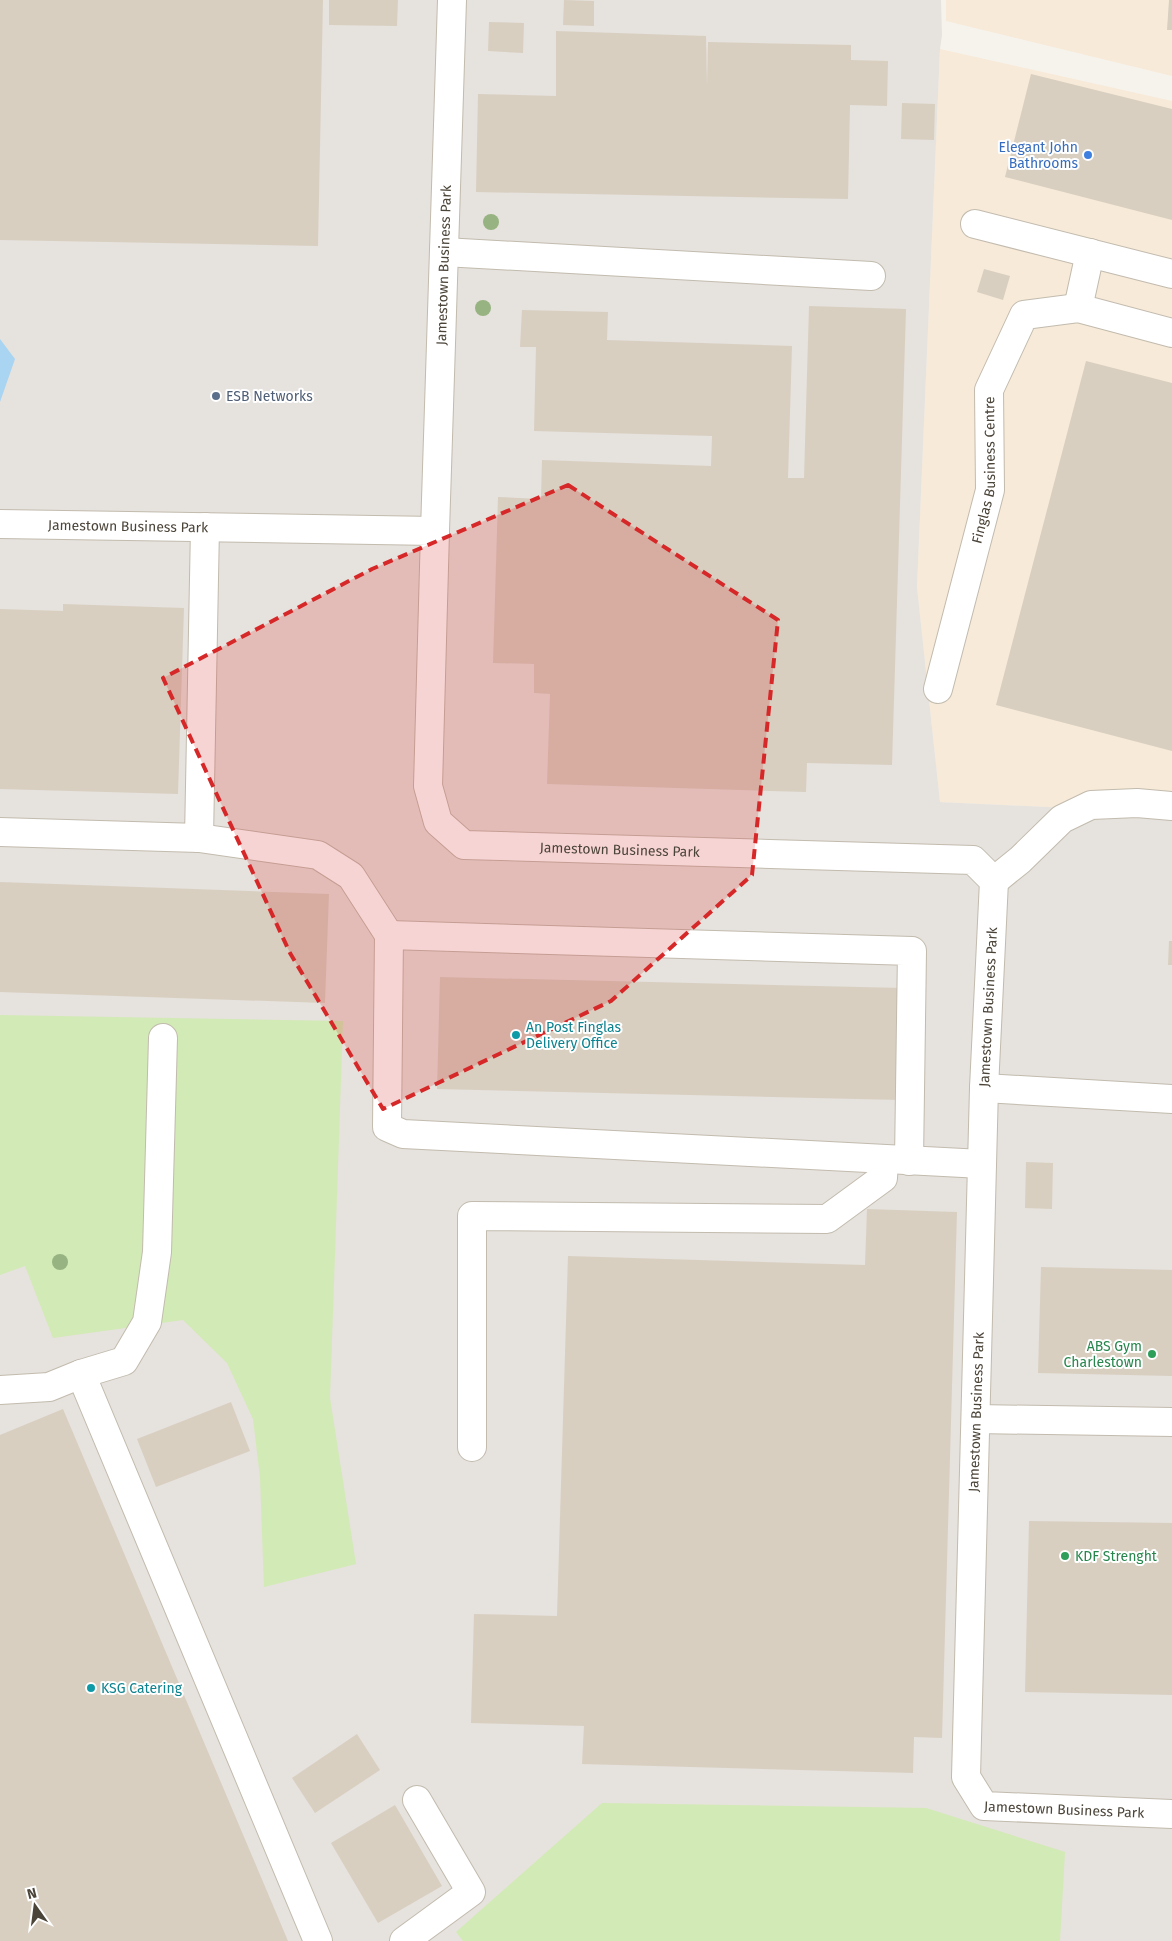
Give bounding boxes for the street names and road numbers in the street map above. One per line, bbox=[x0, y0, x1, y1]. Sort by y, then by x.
street label: Jamestown Business Park bbox=[433, 184, 455, 346]
street label: Finglas Business Centre bbox=[968, 396, 999, 545]
street label: Jamestown Business Park bbox=[48, 517, 209, 536]
street label: Jamestown Business Park bbox=[539, 839, 701, 861]
street label: Jamestown Business Park bbox=[976, 926, 1001, 1087]
street label: Jamestown Business Park bbox=[965, 1331, 988, 1492]
street label: Jamestown Business Park bbox=[984, 1798, 1145, 1822]

